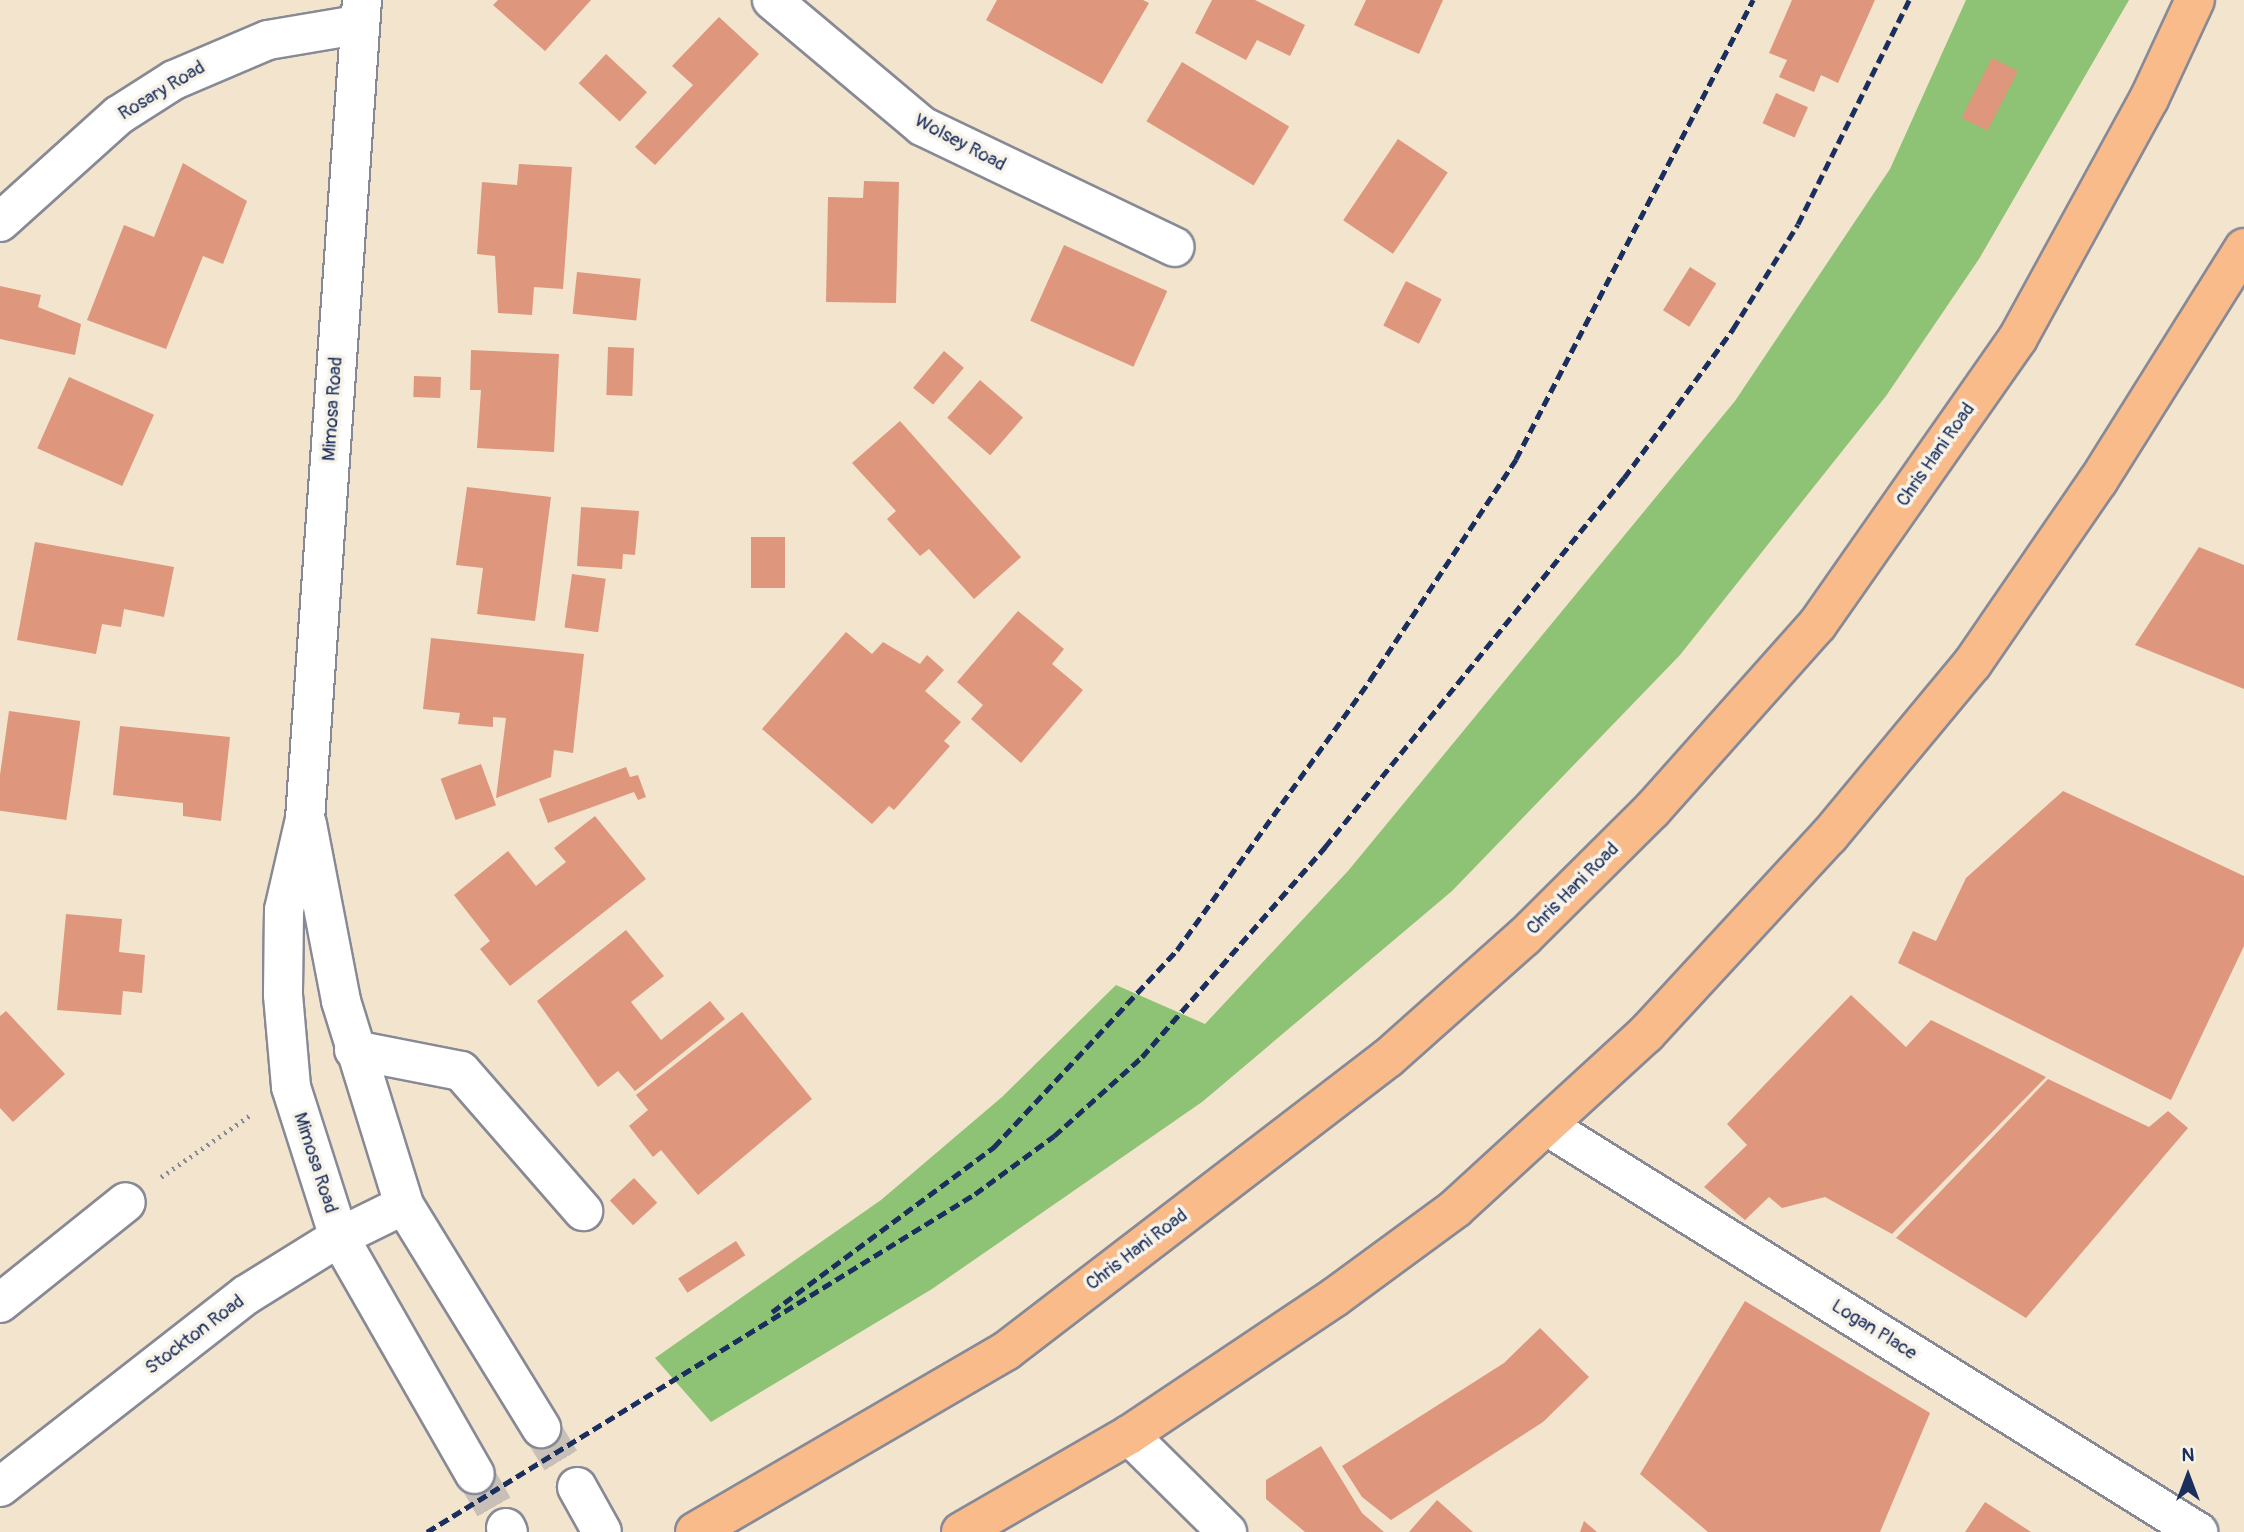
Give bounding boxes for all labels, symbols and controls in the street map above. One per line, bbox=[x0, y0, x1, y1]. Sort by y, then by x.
street label: Rosary Road bbox=[115, 56, 209, 126]
street label: Wolsey Road bbox=[910, 109, 1010, 177]
street label: Mimosa Road bbox=[318, 356, 348, 462]
street label: Chris Hani Road bbox=[1892, 399, 1980, 511]
street label: Chris Hani Road bbox=[1522, 838, 1624, 940]
street label: Mimosa Road bbox=[288, 1110, 342, 1216]
street label: Chris Hani Road bbox=[1082, 1204, 1192, 1296]
street label: Stockton Road bbox=[141, 1290, 249, 1380]
street label: Logan Place bbox=[1827, 1295, 1921, 1365]
north arrow bbox=[2153, 1441, 2223, 1511]
text: N bbox=[2182, 1443, 2194, 1467]

